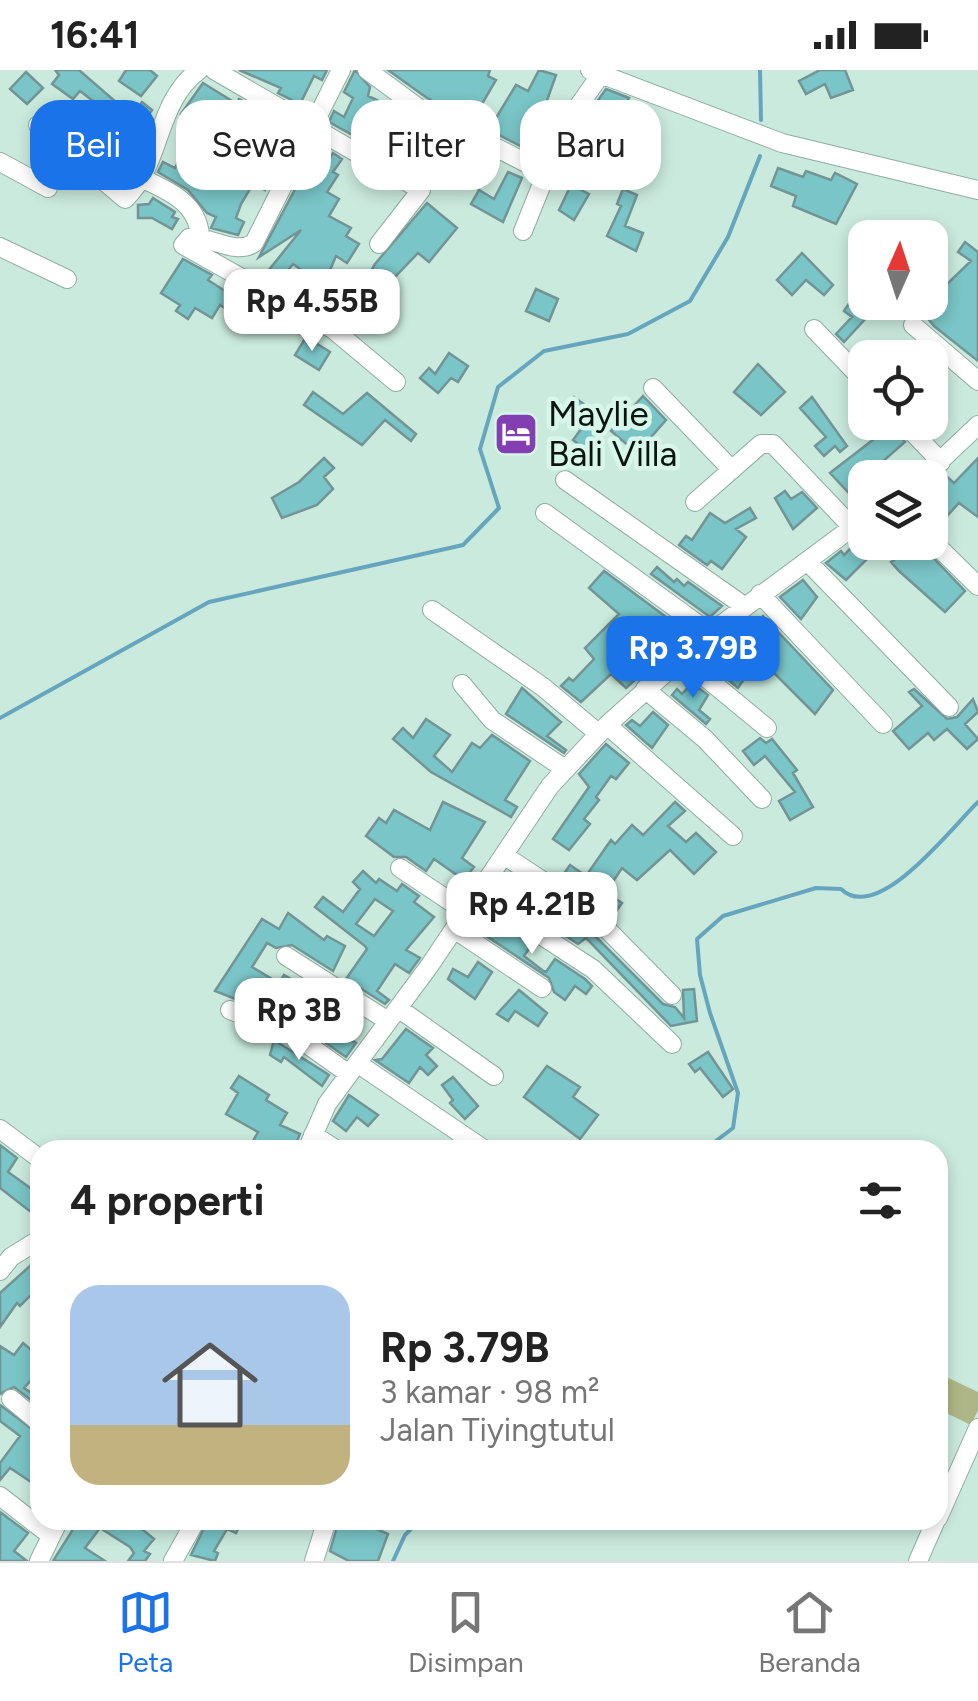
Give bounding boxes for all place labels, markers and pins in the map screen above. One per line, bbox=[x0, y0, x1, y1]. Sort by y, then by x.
pin: Rp 4.55B bbox=[209, 269, 415, 354]
place label: Maylie Bali Villa bbox=[548, 393, 677, 475]
hotel icon: Maylie Bali Villa bbox=[493, 411, 539, 457]
pin: Rp 3.79B bbox=[590, 616, 796, 701]
pin: Rp 4.21B bbox=[429, 872, 635, 957]
pin: Rp 3B bbox=[229, 978, 369, 1063]

